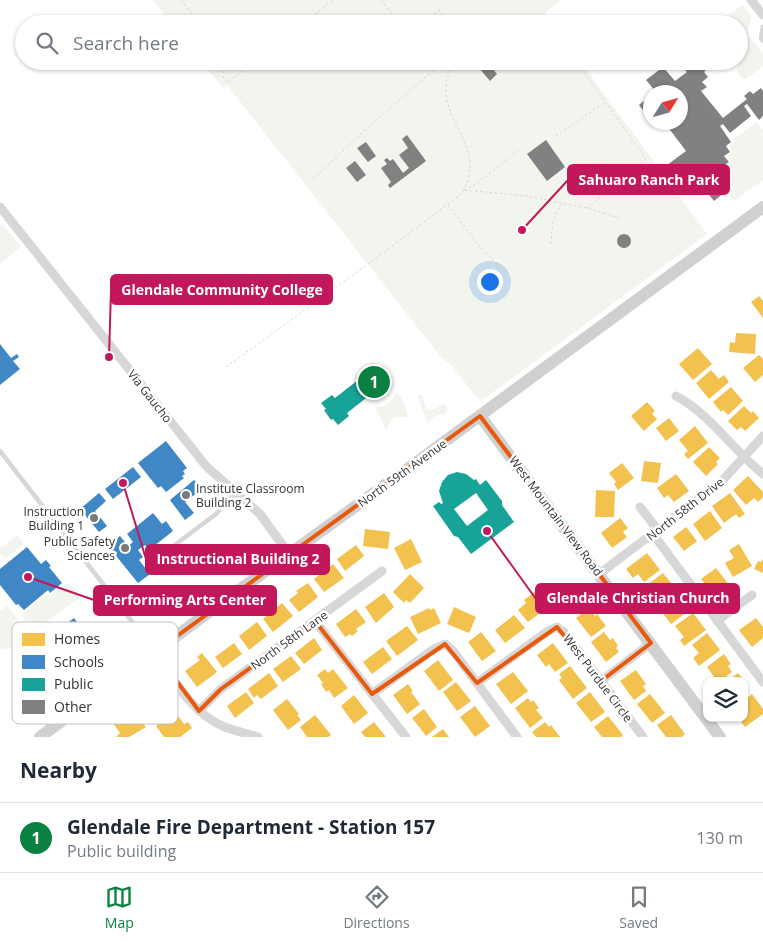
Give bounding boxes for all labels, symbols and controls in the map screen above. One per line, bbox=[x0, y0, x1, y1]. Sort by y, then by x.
search box bbox=[15, 15, 748, 70]
icon: search bbox=[33, 29, 61, 57]
text: Search here bbox=[73, 30, 179, 56]
north arrow bbox=[643, 85, 688, 130]
callout: Sahuaro Ranch Park bbox=[568, 165, 729, 194]
text: Sahuaro Ranch Park bbox=[579, 170, 720, 189]
your location bbox=[477, 269, 503, 295]
callout: Glendale Community College bbox=[111, 275, 332, 304]
text: Glendale Community College bbox=[121, 280, 323, 299]
pin: 1 bbox=[358, 363, 390, 401]
street label: Via Gaucho bbox=[124, 366, 176, 426]
street label: North 59th Avenue bbox=[354, 435, 450, 511]
street label: West Mountain View Road bbox=[505, 453, 607, 579]
street label: North 58th Drive bbox=[643, 473, 727, 545]
place label: Institute Classroom Building 2 bbox=[196, 480, 305, 511]
marker: Institute Classroom Building 2 bbox=[180, 489, 192, 501]
place label: Instruction Building 1 bbox=[23, 503, 84, 534]
marker: Instruction Building 1 bbox=[88, 512, 100, 524]
place label: Public Safety Sciences bbox=[44, 533, 116, 564]
marker: Public Safety Sciences bbox=[119, 542, 131, 554]
callout: Instructional Building 2 bbox=[146, 545, 329, 574]
text: Instructional Building 2 bbox=[156, 549, 320, 568]
callout: Glendale Christian Church bbox=[536, 584, 739, 613]
callout: Performing Arts Center bbox=[94, 586, 276, 615]
text: Glendale Christian Church bbox=[547, 588, 729, 607]
text: Performing Arts Center bbox=[104, 590, 267, 609]
street label: North 58th Lane bbox=[247, 606, 331, 674]
legend bbox=[12, 622, 178, 724]
text: Homes bbox=[54, 629, 101, 648]
street label: West Purdue Circle bbox=[559, 631, 637, 726]
text: Schools bbox=[54, 652, 104, 671]
text: Public bbox=[54, 674, 94, 693]
map controls bbox=[703, 677, 748, 722]
button: layers bbox=[703, 677, 748, 722]
text: Other bbox=[54, 697, 92, 716]
text: Nearby bbox=[20, 756, 97, 784]
text: Glendale Fire Department - Station 157 bbox=[67, 814, 435, 840]
text: 1 bbox=[31, 827, 41, 849]
text: 130 m bbox=[697, 827, 743, 849]
text: Public building bbox=[67, 840, 176, 862]
tab: Map bbox=[105, 883, 134, 932]
tab: Directions bbox=[343, 883, 410, 932]
tab: Saved bbox=[619, 883, 658, 932]

